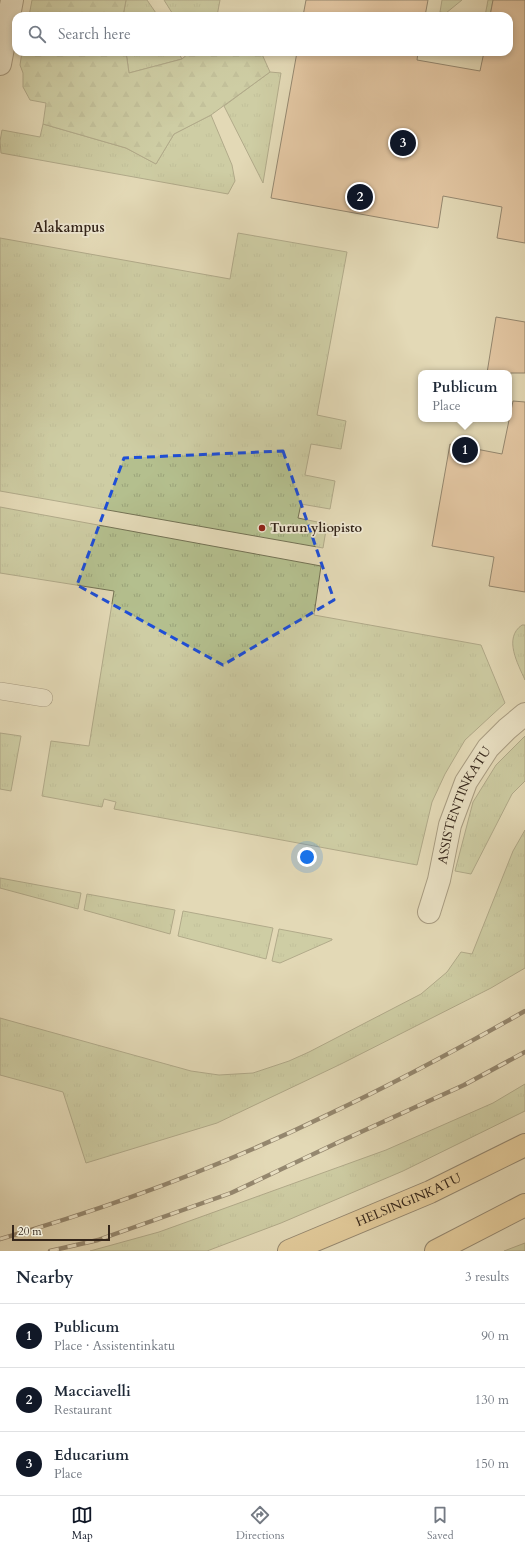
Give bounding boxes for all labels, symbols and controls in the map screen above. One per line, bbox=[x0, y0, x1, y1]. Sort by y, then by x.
search box bbox=[12, 12, 513, 56]
icon: search bbox=[26, 23, 48, 45]
text: Search here bbox=[58, 24, 131, 44]
pin: 3 bbox=[390, 128, 416, 158]
pin: 2 bbox=[347, 182, 373, 212]
district label: Alakampus bbox=[33, 218, 105, 237]
popup bbox=[418, 370, 512, 422]
text: Publicum bbox=[432, 377, 498, 397]
text: Place bbox=[432, 397, 461, 415]
pin: 1 bbox=[452, 435, 478, 465]
place label: Turun yliopisto bbox=[270, 519, 363, 537]
marker: Turun yliopisto bbox=[257, 523, 267, 533]
street label: ASSISTENTINKATU bbox=[433, 743, 496, 866]
your location bbox=[297, 847, 317, 867]
street label: HELSINGINKATU bbox=[353, 1169, 465, 1231]
scale bar bbox=[12, 1223, 110, 1242]
text: 20 m bbox=[18, 1224, 42, 1239]
text: Nearby bbox=[16, 1266, 73, 1289]
text: 3 results bbox=[465, 1268, 509, 1286]
text: Publicum bbox=[54, 1317, 119, 1337]
text: 1 bbox=[26, 1327, 32, 1345]
text: 90 m bbox=[481, 1327, 509, 1345]
text: Place · Assistentinkatu bbox=[54, 1337, 175, 1355]
text: Macciavelli bbox=[54, 1381, 131, 1401]
text: 2 bbox=[26, 1391, 32, 1409]
text: 130 m bbox=[475, 1391, 509, 1409]
text: Restaurant bbox=[54, 1401, 112, 1419]
text: Educarium bbox=[54, 1445, 129, 1465]
text: 3 bbox=[26, 1455, 32, 1473]
text: 150 m bbox=[475, 1455, 509, 1473]
text: Place bbox=[54, 1465, 82, 1483]
tab: Map bbox=[71, 1504, 93, 1543]
tab: Directions bbox=[236, 1504, 284, 1543]
tab: Saved bbox=[427, 1504, 454, 1543]

